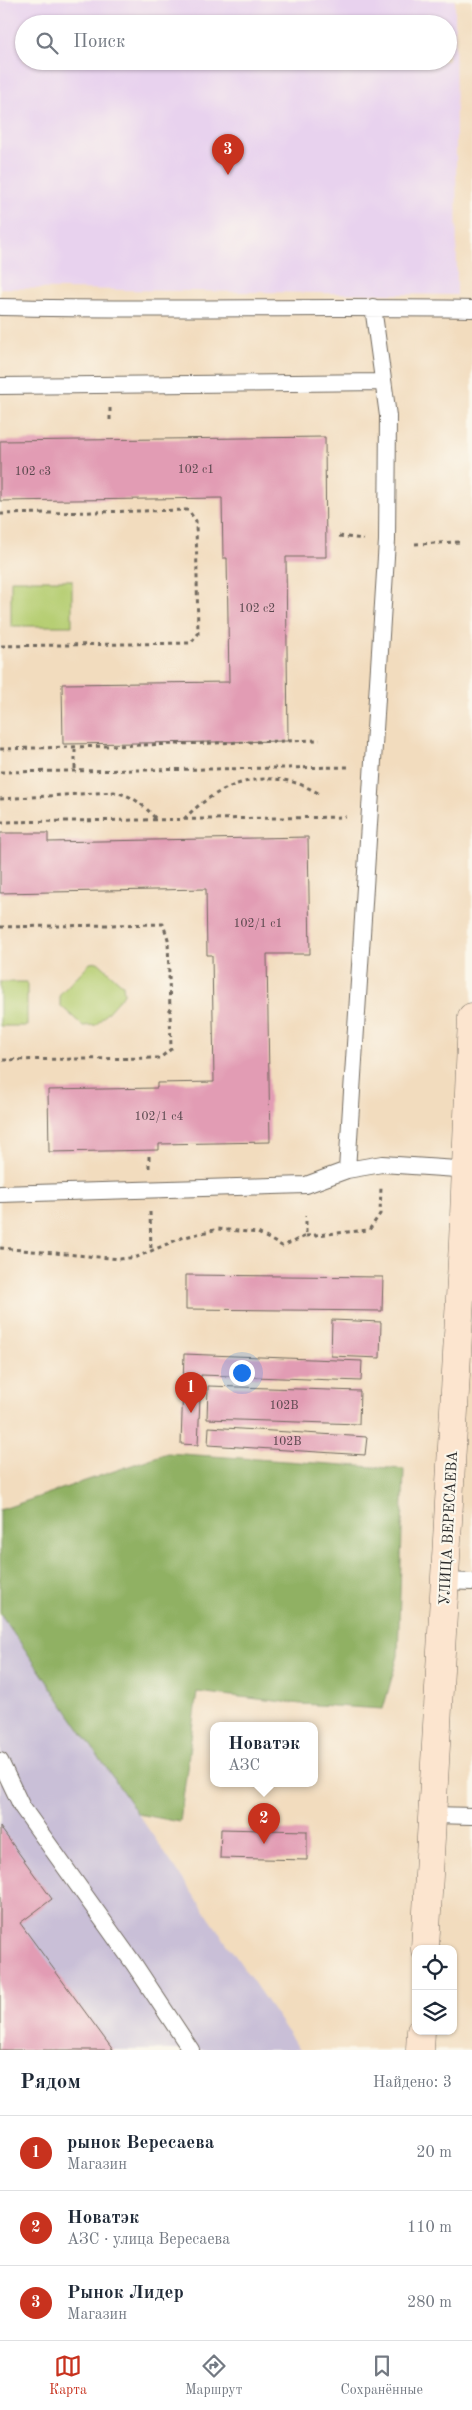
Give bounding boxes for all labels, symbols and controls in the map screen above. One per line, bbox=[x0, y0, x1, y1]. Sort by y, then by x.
search box bbox=[15, 15, 457, 70]
icon: search bbox=[33, 29, 61, 57]
text: Поиск bbox=[73, 33, 125, 52]
pin: 3 bbox=[212, 134, 244, 175]
house number: 102 с1 bbox=[178, 464, 214, 476]
house number: 102 с3 bbox=[15, 466, 51, 478]
house number: 102 c2 bbox=[239, 603, 275, 615]
house number: 102/1 с1 bbox=[234, 918, 282, 930]
house number: 102/1 с4 bbox=[135, 1111, 183, 1123]
your location bbox=[229, 1360, 255, 1386]
pin: 1 bbox=[175, 1372, 207, 1413]
house number: 102В bbox=[269, 1400, 299, 1412]
house number: 102В bbox=[272, 1436, 302, 1448]
street label: УЛИЦА ВЕРЕСАЕВА bbox=[438, 1450, 461, 1606]
popup bbox=[210, 1722, 318, 1787]
text: Новатэк bbox=[228, 1735, 300, 1754]
text: АЗС bbox=[228, 1758, 260, 1774]
pin: 2 bbox=[248, 1803, 280, 1844]
map controls bbox=[412, 1945, 457, 2035]
button: locate bbox=[412, 1945, 457, 1990]
button: layers bbox=[412, 1990, 457, 2035]
text: Рядом bbox=[20, 2072, 81, 2093]
text: Найдено: 3 bbox=[373, 2075, 452, 2091]
text: рынок Вересаева bbox=[67, 2134, 214, 2153]
text: 1 bbox=[31, 2145, 41, 2161]
text: 20 m bbox=[416, 2145, 452, 2161]
text: Магазин bbox=[67, 2157, 127, 2173]
text: Новатэк bbox=[67, 2209, 139, 2228]
text: 2 bbox=[31, 2220, 41, 2236]
text: 110 m bbox=[407, 2220, 452, 2236]
text: АЗС · улица Вересаева bbox=[67, 2232, 230, 2248]
text: Рынок Лидер bbox=[67, 2284, 184, 2303]
text: 3 bbox=[31, 2295, 41, 2311]
text: 280 m bbox=[407, 2295, 452, 2311]
text: Магазин bbox=[67, 2307, 127, 2323]
tab: Карта bbox=[49, 2352, 87, 2399]
tab: Маршрут bbox=[185, 2352, 242, 2399]
tab: Сохранённые bbox=[340, 2352, 423, 2399]

